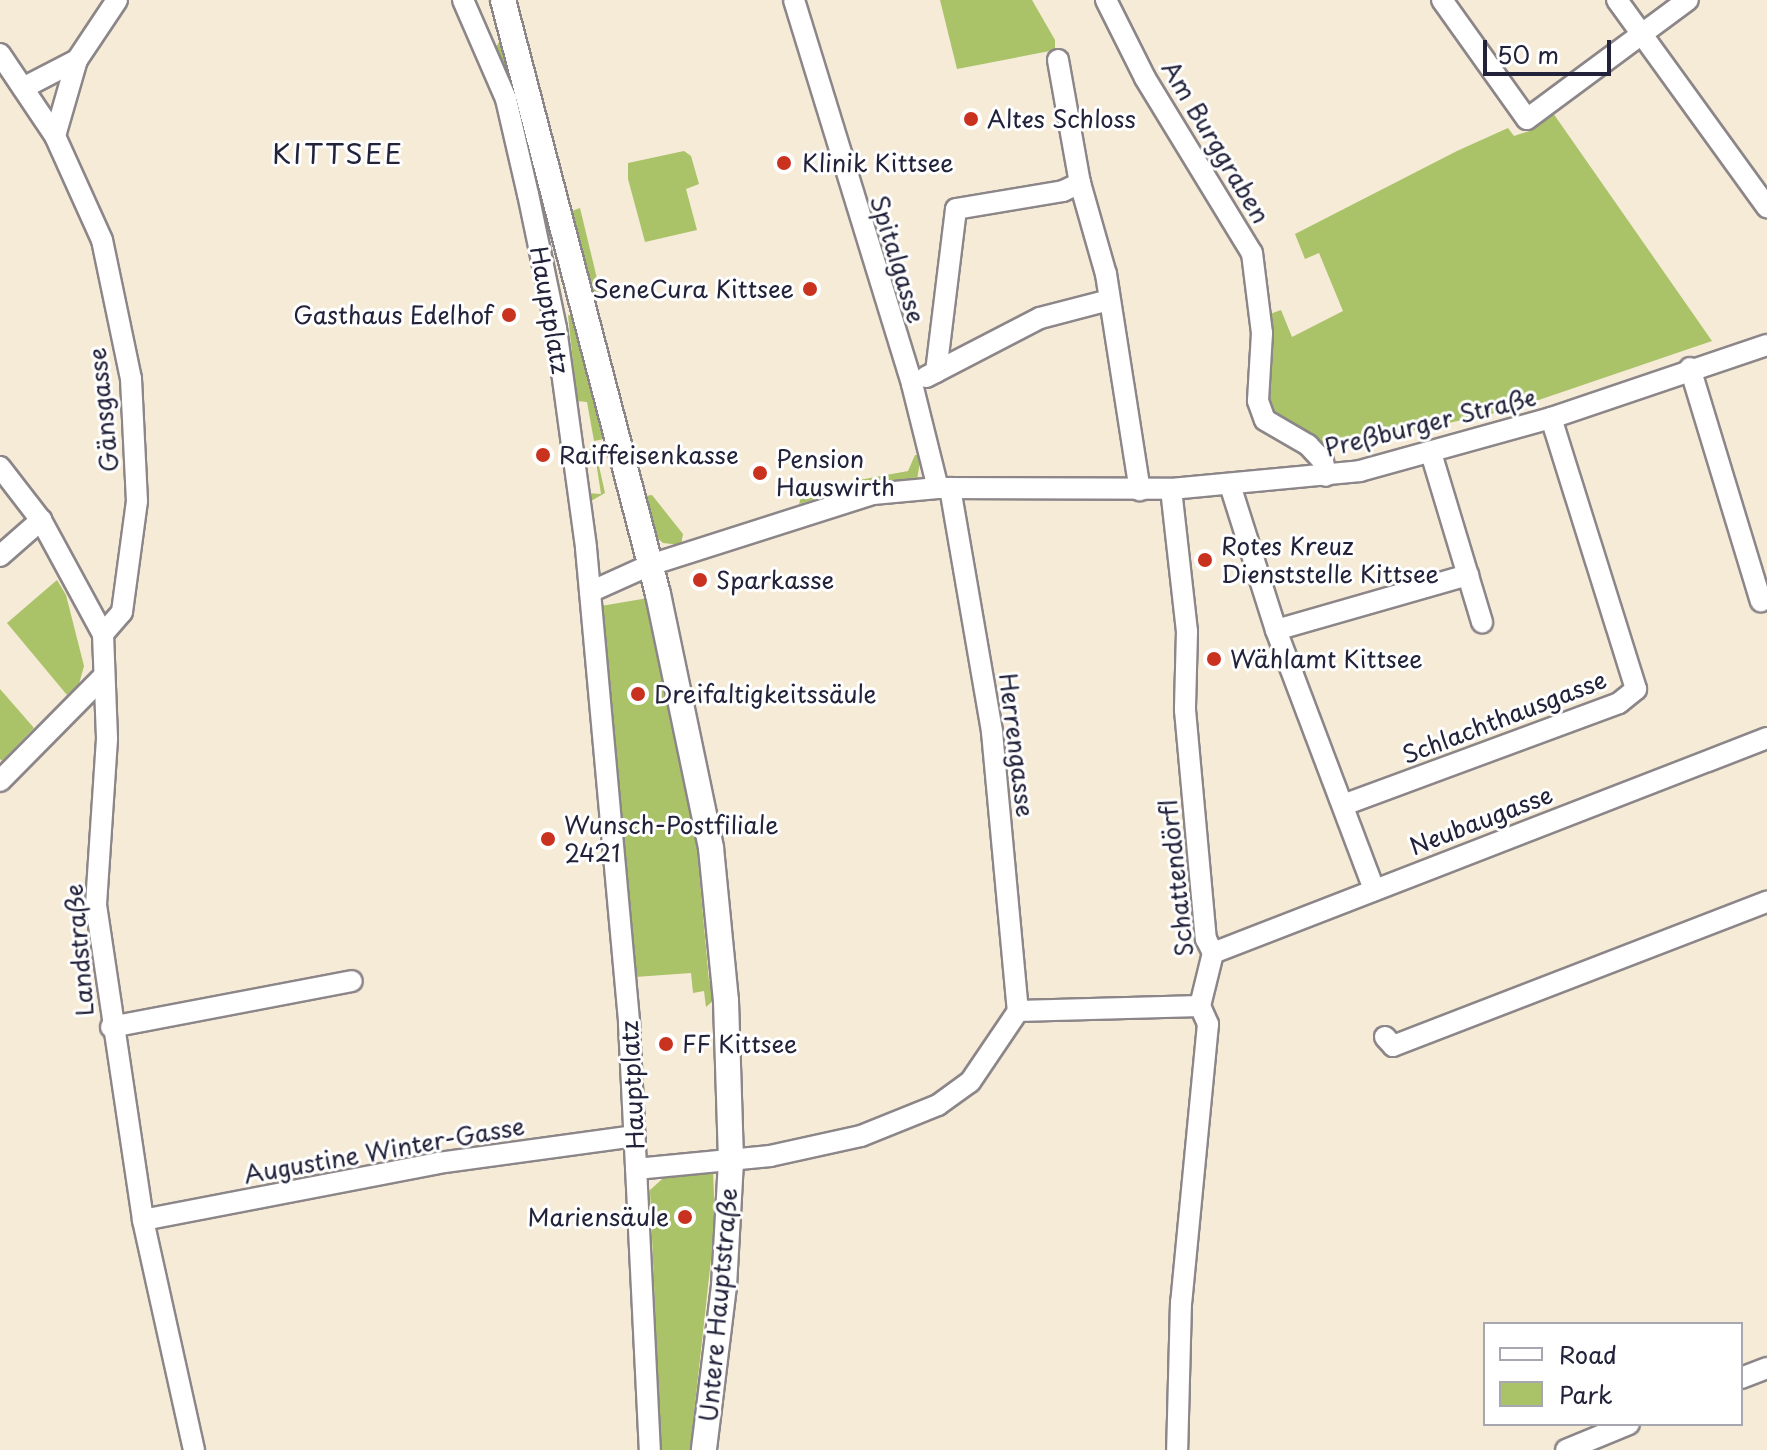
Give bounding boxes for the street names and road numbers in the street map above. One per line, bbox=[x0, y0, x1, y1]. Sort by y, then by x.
street label: Am Burggraben bbox=[1156, 56, 1276, 228]
street label: Spitalgasse bbox=[865, 192, 931, 326]
street label: Hauptplatz bbox=[525, 244, 575, 376]
street label: Gänsgasse bbox=[82, 346, 124, 474]
street label: Preßburger Straße bbox=[1321, 382, 1539, 462]
street label: Schlachthausgasse bbox=[1398, 665, 1610, 769]
street label: Herrengasse bbox=[994, 671, 1040, 819]
street label: Neubaugasse bbox=[1405, 780, 1557, 860]
street label: Schattendörfl bbox=[1153, 798, 1199, 958]
street label: Landstraße bbox=[59, 883, 99, 1017]
street label: Hauptplatz bbox=[614, 1020, 650, 1150]
street label: Augustine Winter-Gasse bbox=[242, 1111, 526, 1189]
street label: Untere Hauptstraße bbox=[693, 1186, 743, 1424]

